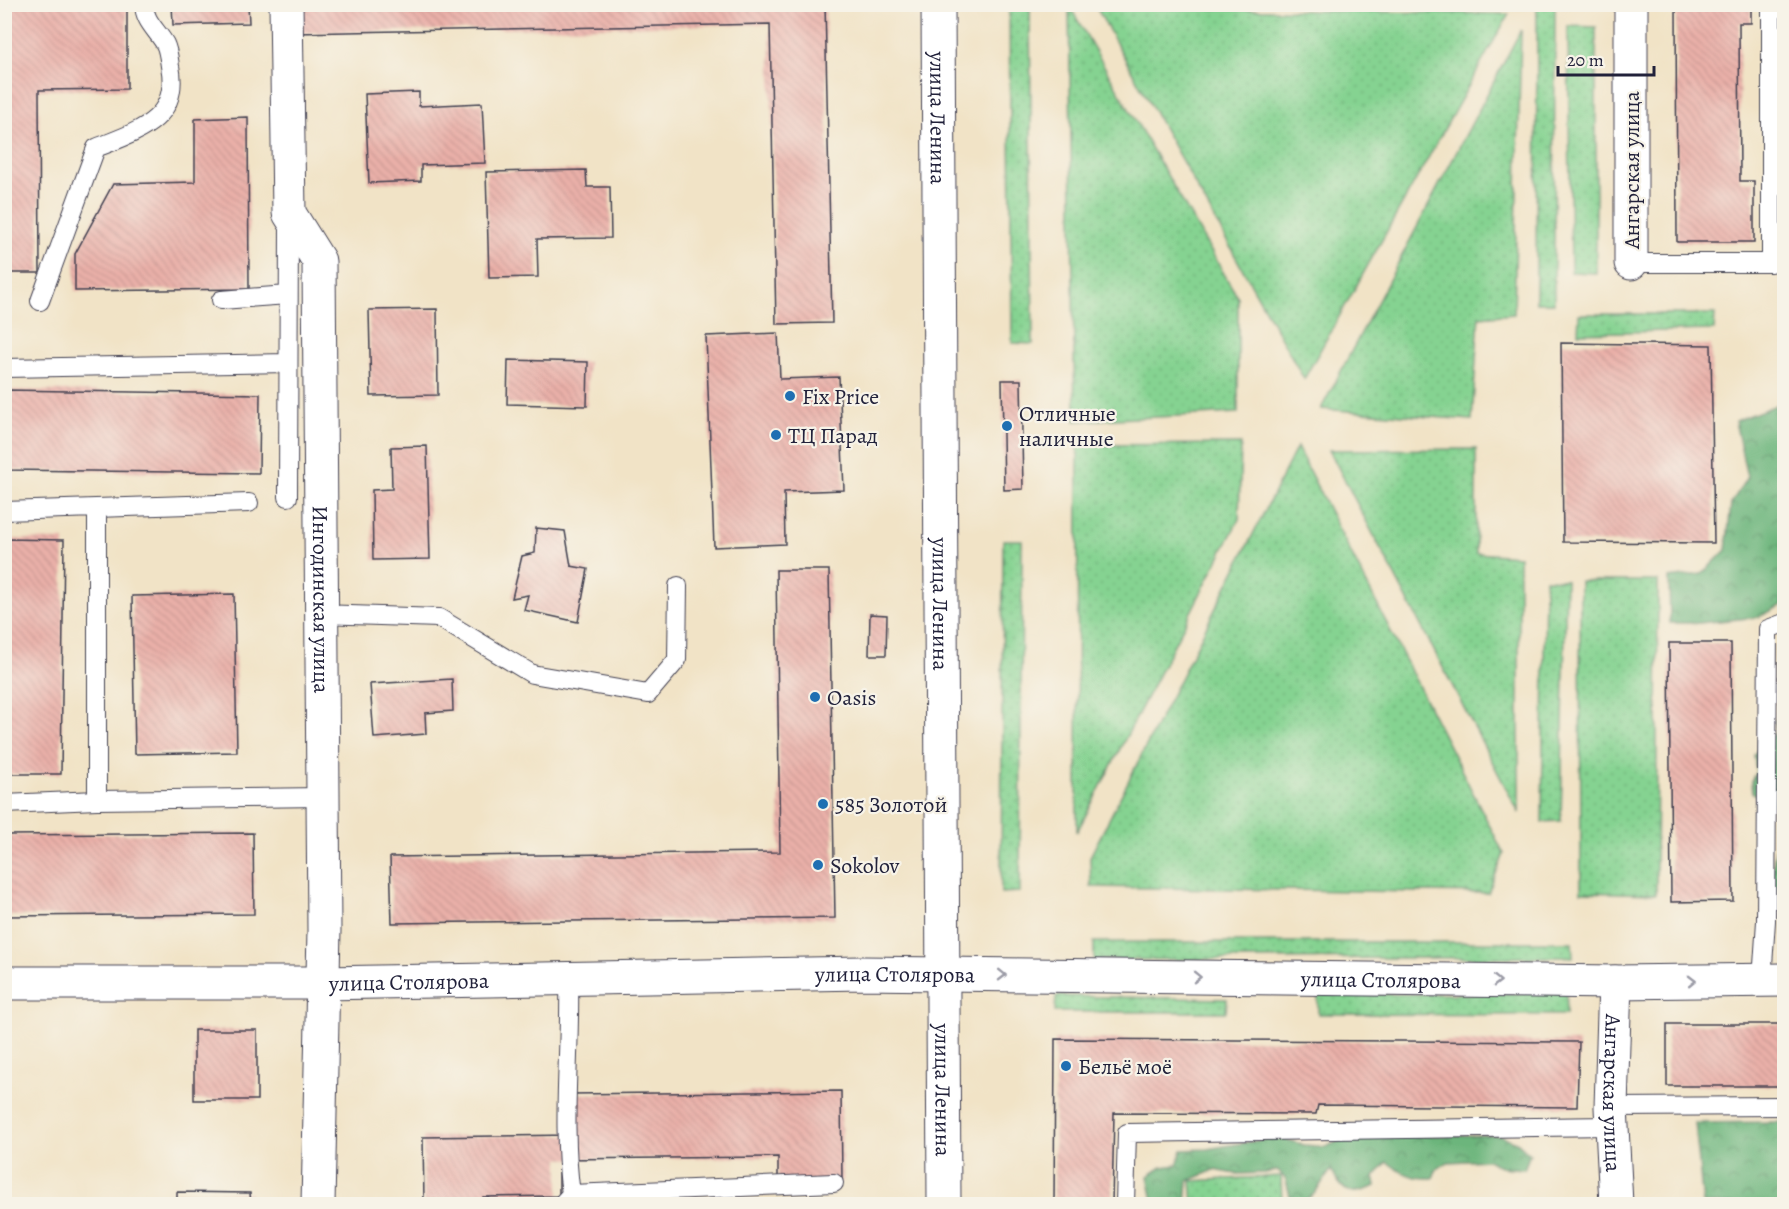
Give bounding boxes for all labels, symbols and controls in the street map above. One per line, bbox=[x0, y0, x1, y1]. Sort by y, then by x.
scale bar bbox=[1558, 39, 1654, 77]
text: 20 m bbox=[1567, 48, 1604, 72]
street label: улица Ленина bbox=[922, 50, 953, 186]
street label: Ангарская улица bbox=[1617, 90, 1647, 250]
place label: Fix Price bbox=[802, 382, 879, 412]
marker: Fix Price bbox=[783, 389, 797, 403]
place label: Отличные наличные bbox=[1019, 399, 1116, 454]
marker: Отличные наличные bbox=[1000, 419, 1014, 433]
place label: ТЦ Парад bbox=[788, 421, 878, 451]
marker: ТЦ Парад bbox=[769, 428, 783, 442]
street label: Ингодинская улица bbox=[305, 505, 336, 694]
street label: улица Ленина bbox=[925, 536, 955, 672]
place label: Oasis bbox=[827, 683, 876, 713]
marker: Oasis bbox=[808, 690, 822, 704]
place label: 585 Золотой bbox=[835, 790, 947, 820]
marker: 585 Золотой bbox=[816, 797, 830, 811]
place label: Sokolov bbox=[830, 851, 900, 881]
marker: Sokolov bbox=[811, 858, 825, 872]
street label: улица Столярова bbox=[814, 959, 976, 990]
street label: улица Столярова bbox=[1300, 964, 1462, 996]
street label: улица Столярова bbox=[328, 966, 490, 999]
one-way arrow bbox=[997, 969, 1006, 981]
one-way arrow bbox=[1192, 971, 1201, 984]
one-way arrow bbox=[1492, 975, 1501, 987]
one-way arrow bbox=[1687, 975, 1696, 987]
street label: Ангарская улица bbox=[1595, 1012, 1628, 1174]
street label: улица Ленина bbox=[927, 1022, 958, 1158]
place label: Бельё моё bbox=[1078, 1052, 1172, 1082]
marker: Бельё моё bbox=[1059, 1059, 1073, 1073]

